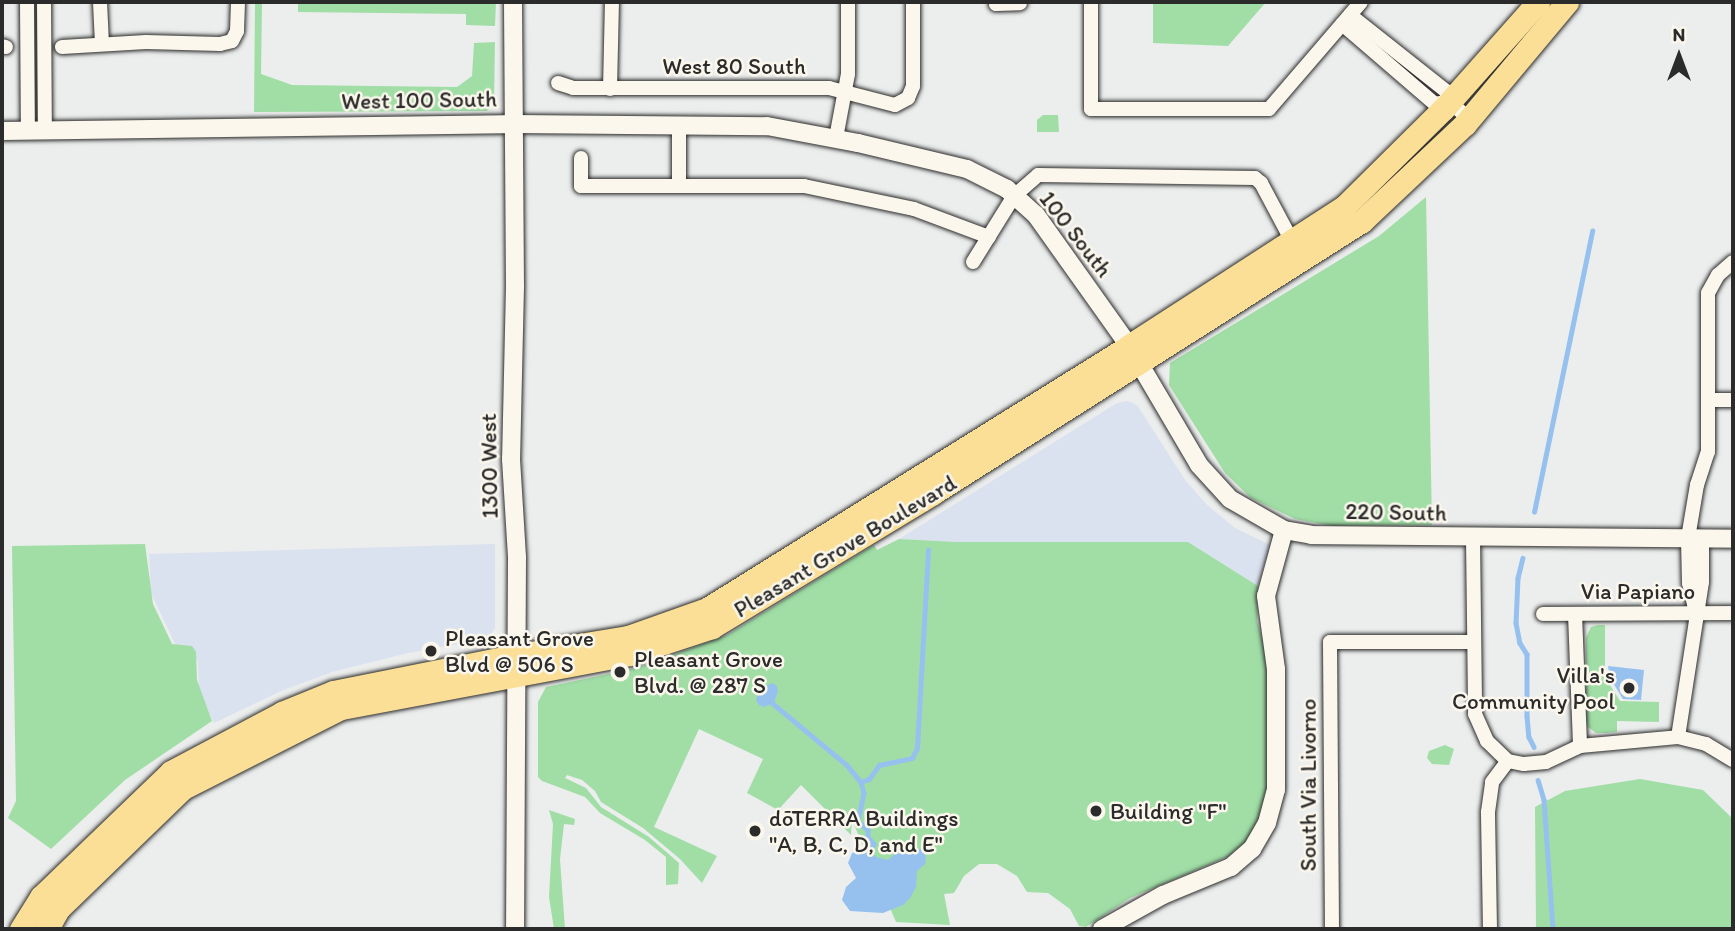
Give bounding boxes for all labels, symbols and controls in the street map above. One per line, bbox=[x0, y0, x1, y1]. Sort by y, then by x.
north arrow bbox=[1644, 21, 1714, 91]
text: N bbox=[1673, 23, 1685, 46]
street label: West 80 South bbox=[662, 52, 806, 80]
street label: West 100 South bbox=[341, 85, 497, 115]
street label: 100 South bbox=[1034, 185, 1118, 283]
street label: 1300 West bbox=[474, 413, 504, 519]
street label: Pleasant Grove Boulevard bbox=[728, 468, 962, 624]
street label: 220 South bbox=[1345, 497, 1447, 527]
street label: Via Papiano bbox=[1581, 577, 1695, 605]
place label: Pleasant Grove Blvd @ 506 S bbox=[445, 624, 594, 678]
marker: Pleasant Grove Blvd @ 506 S bbox=[423, 643, 439, 659]
place label: Pleasant Grove Blvd. @ 287 S bbox=[634, 645, 783, 699]
place label: Villa's Community Pool bbox=[1452, 661, 1615, 715]
marker: Pleasant Grove Blvd. @ 287 S bbox=[612, 664, 628, 680]
marker: Villa's Community Pool bbox=[1621, 680, 1637, 696]
street label: South Via Livorno bbox=[1294, 699, 1322, 871]
place label: Building "F" bbox=[1110, 797, 1227, 825]
marker: Building "F" bbox=[1088, 803, 1104, 819]
place label: dōTERRA Buildings "A, B, C, D, and E" bbox=[769, 804, 959, 858]
marker: dōTERRA Buildings "A, B, C, D, and E" bbox=[747, 823, 763, 839]

